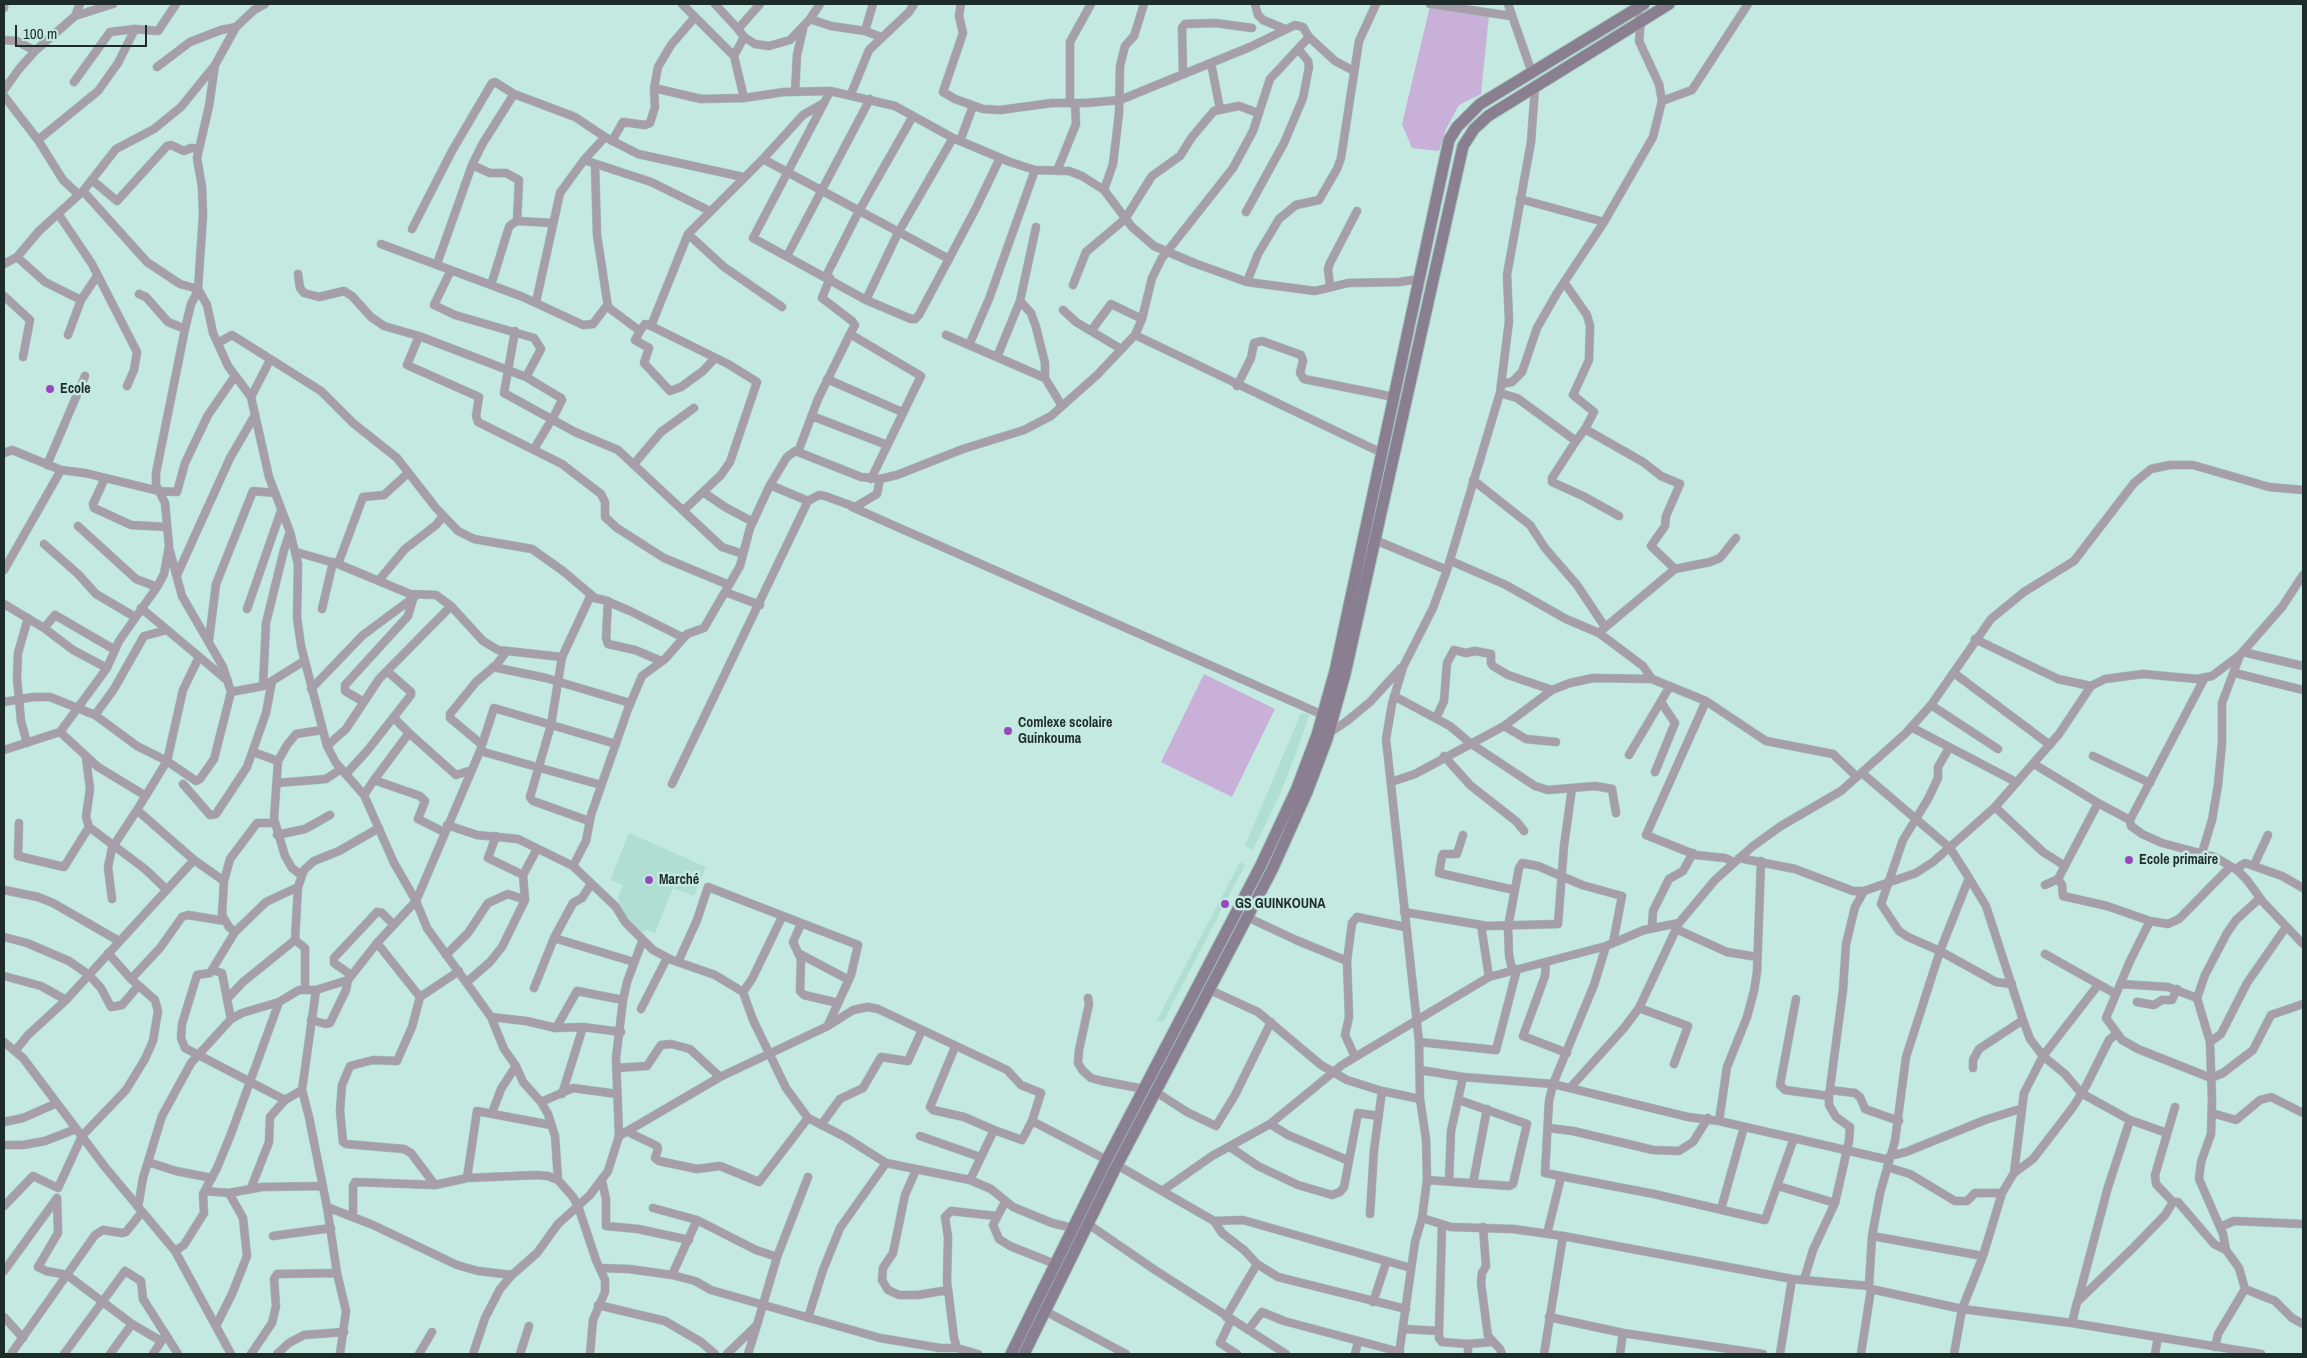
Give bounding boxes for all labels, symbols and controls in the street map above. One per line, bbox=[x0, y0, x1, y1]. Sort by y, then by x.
scale bar bbox=[18, 15, 150, 47]
text: 100 m bbox=[23, 23, 57, 44]
place label: Ecole bbox=[60, 381, 91, 397]
marker: Ecole bbox=[44, 383, 56, 395]
place label: Comlexe scolaire Guinkouma bbox=[1018, 715, 1112, 748]
marker: Comlexe scolaire Guinkouma bbox=[1002, 725, 1014, 737]
place label: Ecole primaire bbox=[2139, 852, 2218, 868]
marker: Ecole primaire bbox=[2123, 854, 2135, 866]
place label: Marché bbox=[659, 872, 699, 888]
marker: Marché bbox=[643, 874, 655, 886]
place label: GS GUINKOUNA bbox=[1235, 896, 1326, 912]
marker: GS GUINKOUNA bbox=[1219, 898, 1231, 910]

